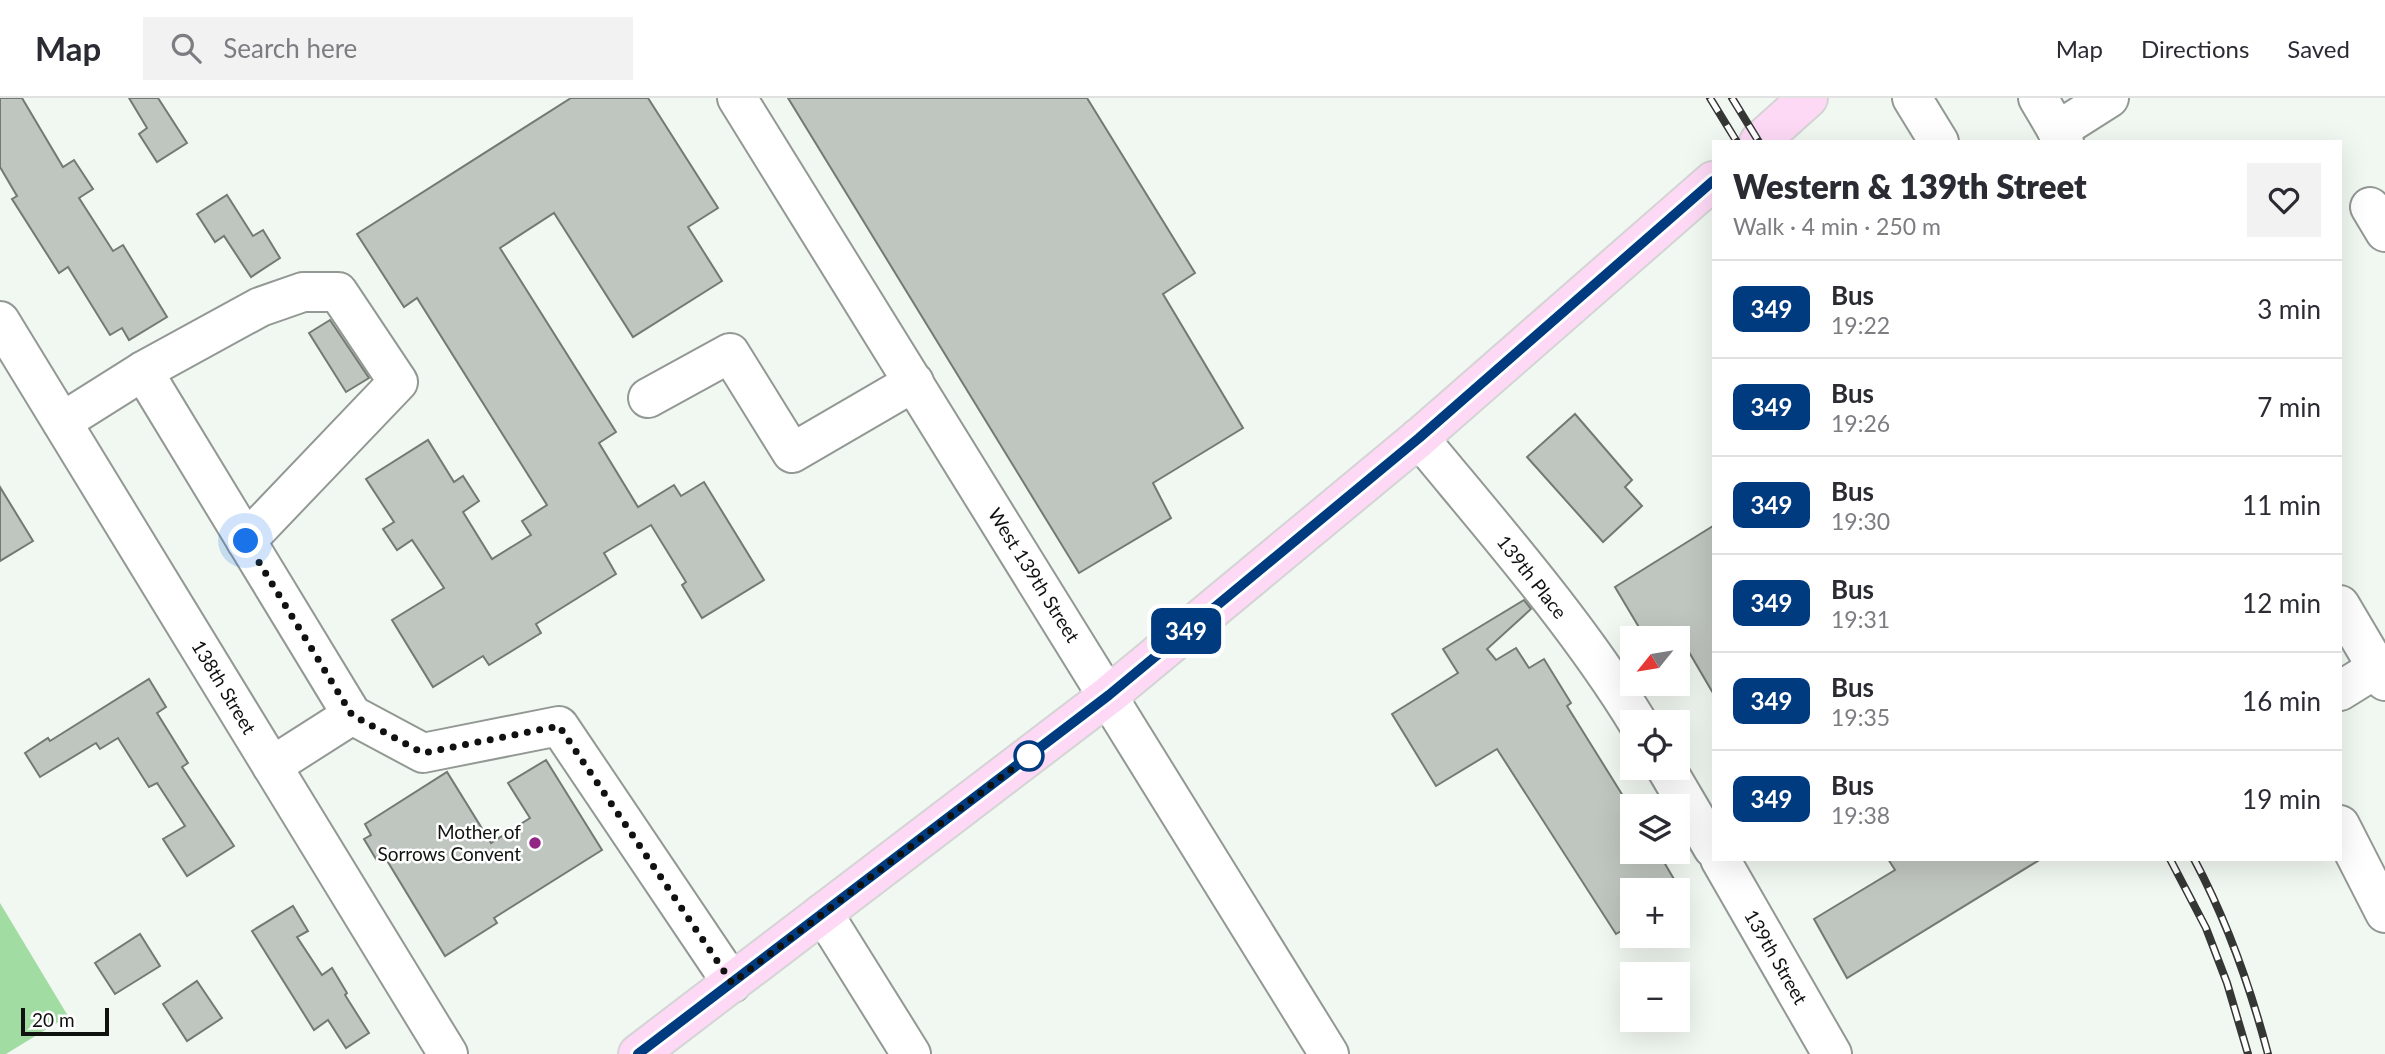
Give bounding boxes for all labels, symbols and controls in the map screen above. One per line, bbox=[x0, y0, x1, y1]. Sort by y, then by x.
search box bbox=[143, 17, 633, 80]
text: Map bbox=[35, 28, 101, 68]
icon: search bbox=[167, 29, 205, 67]
text: Search here bbox=[223, 32, 357, 64]
text: Map bbox=[2056, 34, 2103, 63]
text: Directions bbox=[2141, 34, 2249, 63]
text: Saved bbox=[2287, 34, 2350, 63]
button: heart bbox=[2247, 163, 2321, 237]
text: Western & 139th Street bbox=[1733, 166, 2087, 206]
text: Walk · 4 min · 250 m bbox=[1733, 212, 1941, 240]
text: Bus bbox=[1831, 279, 1874, 311]
text: 3 min bbox=[2257, 293, 2321, 325]
text: 349 bbox=[1751, 294, 1792, 323]
text: 19:22 bbox=[1831, 311, 1890, 339]
text: Bus bbox=[1831, 377, 1874, 409]
text: 7 min bbox=[2257, 391, 2321, 423]
text: 349 bbox=[1751, 392, 1792, 421]
text: 19:26 bbox=[1831, 409, 1890, 437]
text: Bus bbox=[1831, 475, 1874, 507]
text: 11 min bbox=[2242, 489, 2321, 521]
text: 349 bbox=[1751, 490, 1792, 519]
street label: West 139th Street bbox=[984, 503, 1085, 646]
text: 19:30 bbox=[1831, 507, 1890, 535]
your location bbox=[228, 523, 263, 558]
street label: 139th Place bbox=[1493, 530, 1572, 623]
text: Bus bbox=[1831, 573, 1874, 605]
text: 12 min bbox=[2242, 587, 2321, 619]
text: 349 bbox=[1751, 588, 1792, 617]
text: 19:31 bbox=[1831, 605, 1890, 633]
line badge: 349 bbox=[1146, 608, 1226, 654]
text: 349 bbox=[1165, 616, 1207, 645]
north arrow bbox=[1620, 626, 1690, 696]
map controls bbox=[1620, 626, 1690, 1032]
street label: 138th Street bbox=[187, 636, 262, 738]
text: Bus bbox=[1831, 671, 1874, 703]
text: 16 min bbox=[2242, 685, 2321, 717]
text: 349 bbox=[1751, 686, 1792, 715]
text: 19:35 bbox=[1831, 703, 1890, 731]
button: locate bbox=[1620, 710, 1690, 780]
unlabelled marker bbox=[1014, 741, 1044, 771]
text: Bus bbox=[1831, 769, 1874, 801]
text: 19 min bbox=[2242, 783, 2321, 815]
text: 349 bbox=[1751, 784, 1792, 813]
button: layers bbox=[1620, 794, 1690, 864]
text: 19:38 bbox=[1831, 801, 1890, 829]
place label: Mother of Sorrows Convent bbox=[377, 820, 521, 865]
marker: Mother of Sorrows Convent bbox=[527, 835, 543, 851]
button: + bbox=[1620, 878, 1690, 948]
street label: 139th Street bbox=[1740, 905, 1813, 1008]
button: − bbox=[1620, 962, 1690, 1032]
scale bar bbox=[21, 1005, 108, 1037]
text: 20 m bbox=[32, 1008, 75, 1031]

